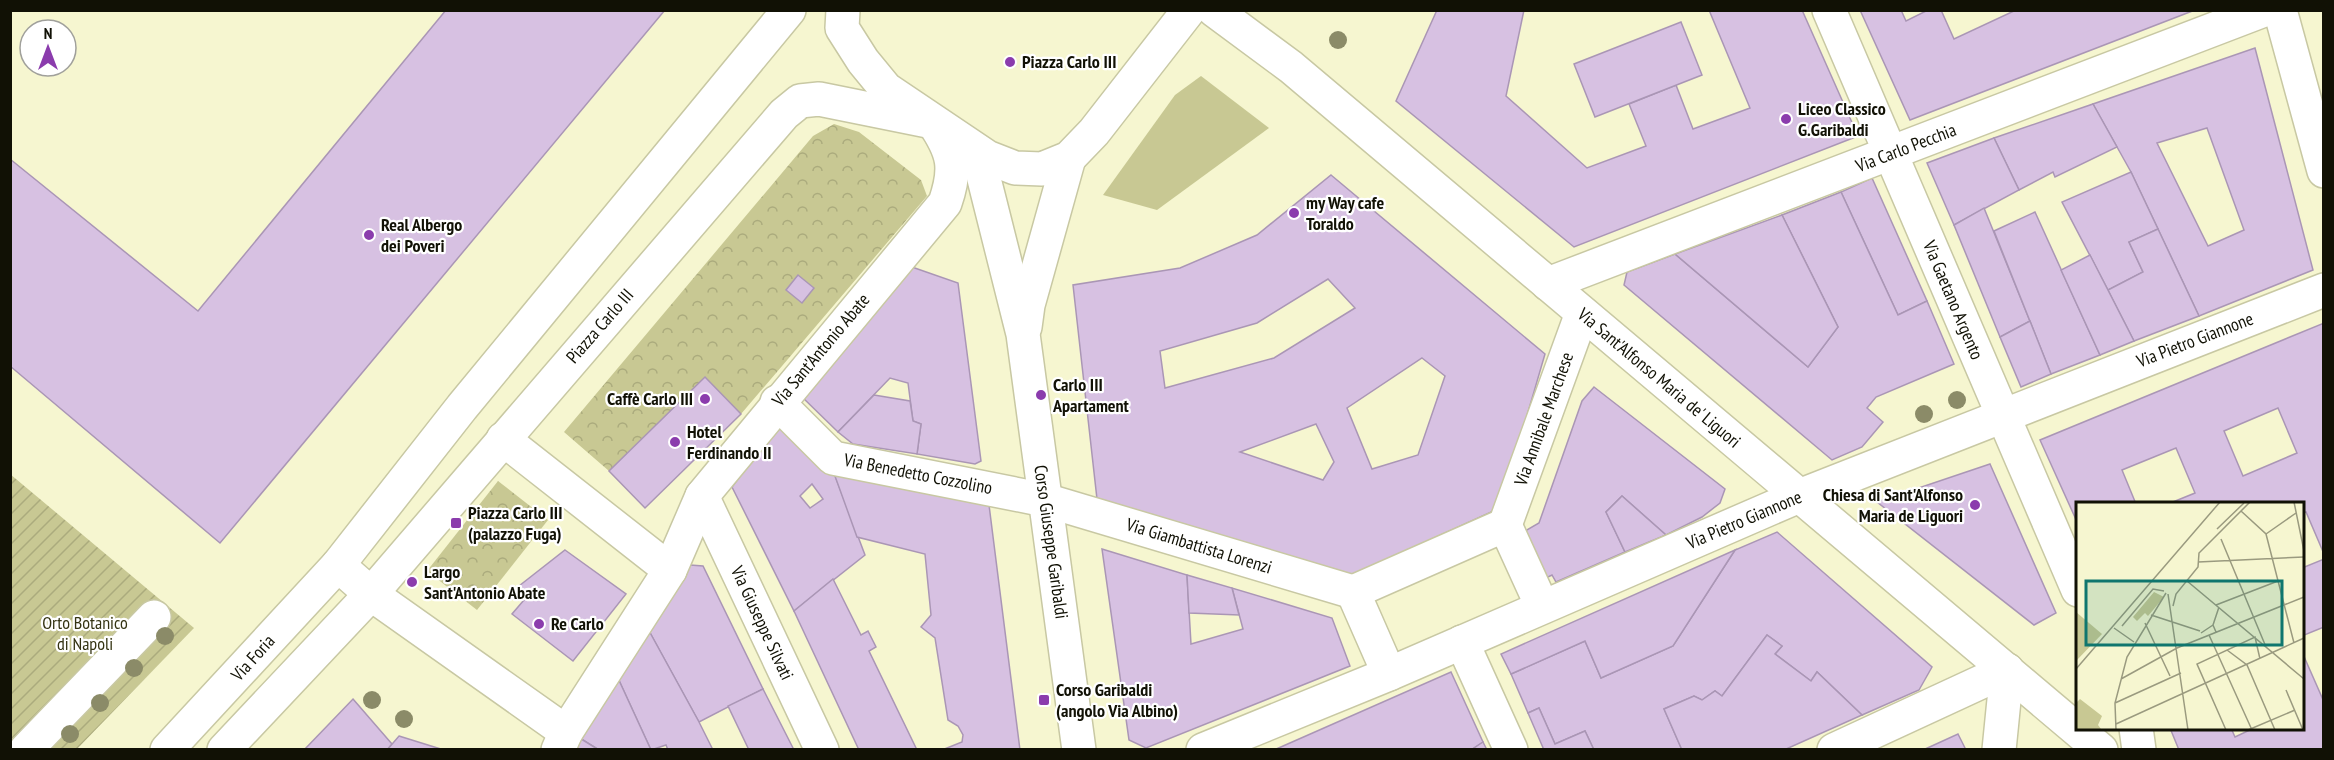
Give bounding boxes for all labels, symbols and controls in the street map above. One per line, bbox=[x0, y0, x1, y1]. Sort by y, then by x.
north arrow bbox=[18, 18, 78, 78]
text: N bbox=[44, 23, 52, 43]
place label: Piazza Carlo III bbox=[1022, 50, 1116, 73]
marker: Piazza Carlo III bbox=[1003, 55, 1017, 69]
place label: Liceo Classico G.Garibaldi bbox=[1798, 97, 1886, 141]
marker: Liceo Classico G.Garibaldi bbox=[1779, 112, 1793, 126]
street label: Via Carlo Pecchia bbox=[1851, 118, 1959, 178]
place label: my Way cafe Toraldo bbox=[1306, 191, 1384, 235]
marker: my Way cafe Toraldo bbox=[1287, 206, 1301, 220]
place label: Real Albergo dei Poveri bbox=[381, 213, 462, 257]
marker: Real Albergo dei Poveri bbox=[362, 228, 376, 242]
street label: Via Gaetano Argento bbox=[1918, 236, 1989, 363]
street label: Piazza Carlo III bbox=[561, 284, 638, 368]
street label: Via Sant'Antonio Abate bbox=[766, 289, 874, 412]
street label: Via Sant'Alfonso Maria de' Liguori bbox=[1572, 302, 1746, 453]
street label: Via Pietro Giannone bbox=[2132, 307, 2256, 373]
street label: Via Annibale Marchese bbox=[1508, 349, 1578, 490]
place label: Carlo III Apartament bbox=[1052, 373, 1130, 417]
place label: Caffè Carlo III bbox=[607, 387, 693, 410]
marker: Carlo III Apartament bbox=[1034, 388, 1048, 402]
marker: Caffè Carlo III bbox=[698, 392, 712, 406]
place label: Hotel Ferdinando II bbox=[687, 420, 771, 464]
marker: Hotel Ferdinando II bbox=[668, 435, 682, 449]
street label: Via Benedetto Cozzolino bbox=[841, 448, 994, 499]
street label: Corso Giuseppe Garibaldi bbox=[1029, 464, 1074, 620]
place label: Chiesa di Sant'Alfonso Maria de Liguori bbox=[1823, 483, 1963, 527]
street label: Via Pietro Giannone bbox=[1682, 485, 1805, 555]
marker: Chiesa di Sant'Alfonso Maria de Liguori bbox=[1968, 498, 1982, 512]
place label: Piazza Carlo III (palazzo Fuga) bbox=[468, 501, 562, 545]
inset map bbox=[2076, 502, 2304, 730]
street label: Via Giambattista Lorenzi bbox=[1123, 512, 1275, 579]
marker: Piazza Carlo III (palazzo Fuga) bbox=[449, 516, 463, 530]
place label: Largo Sant'Antonio Abate bbox=[424, 560, 546, 604]
street label: Via Giuseppe Silvati bbox=[726, 561, 799, 683]
marker: Largo Sant'Antonio Abate bbox=[405, 575, 419, 589]
park label: Orto Botanico di Napoli bbox=[42, 611, 128, 655]
place label: Re Carlo bbox=[551, 612, 604, 635]
marker: Re Carlo bbox=[532, 617, 546, 631]
street label: Via Foria bbox=[225, 630, 279, 686]
place label: Corso Garibaldi (angolo Via Albino) bbox=[1056, 678, 1178, 722]
marker: Corso Garibaldi (angolo Via Albino) bbox=[1037, 693, 1051, 707]

